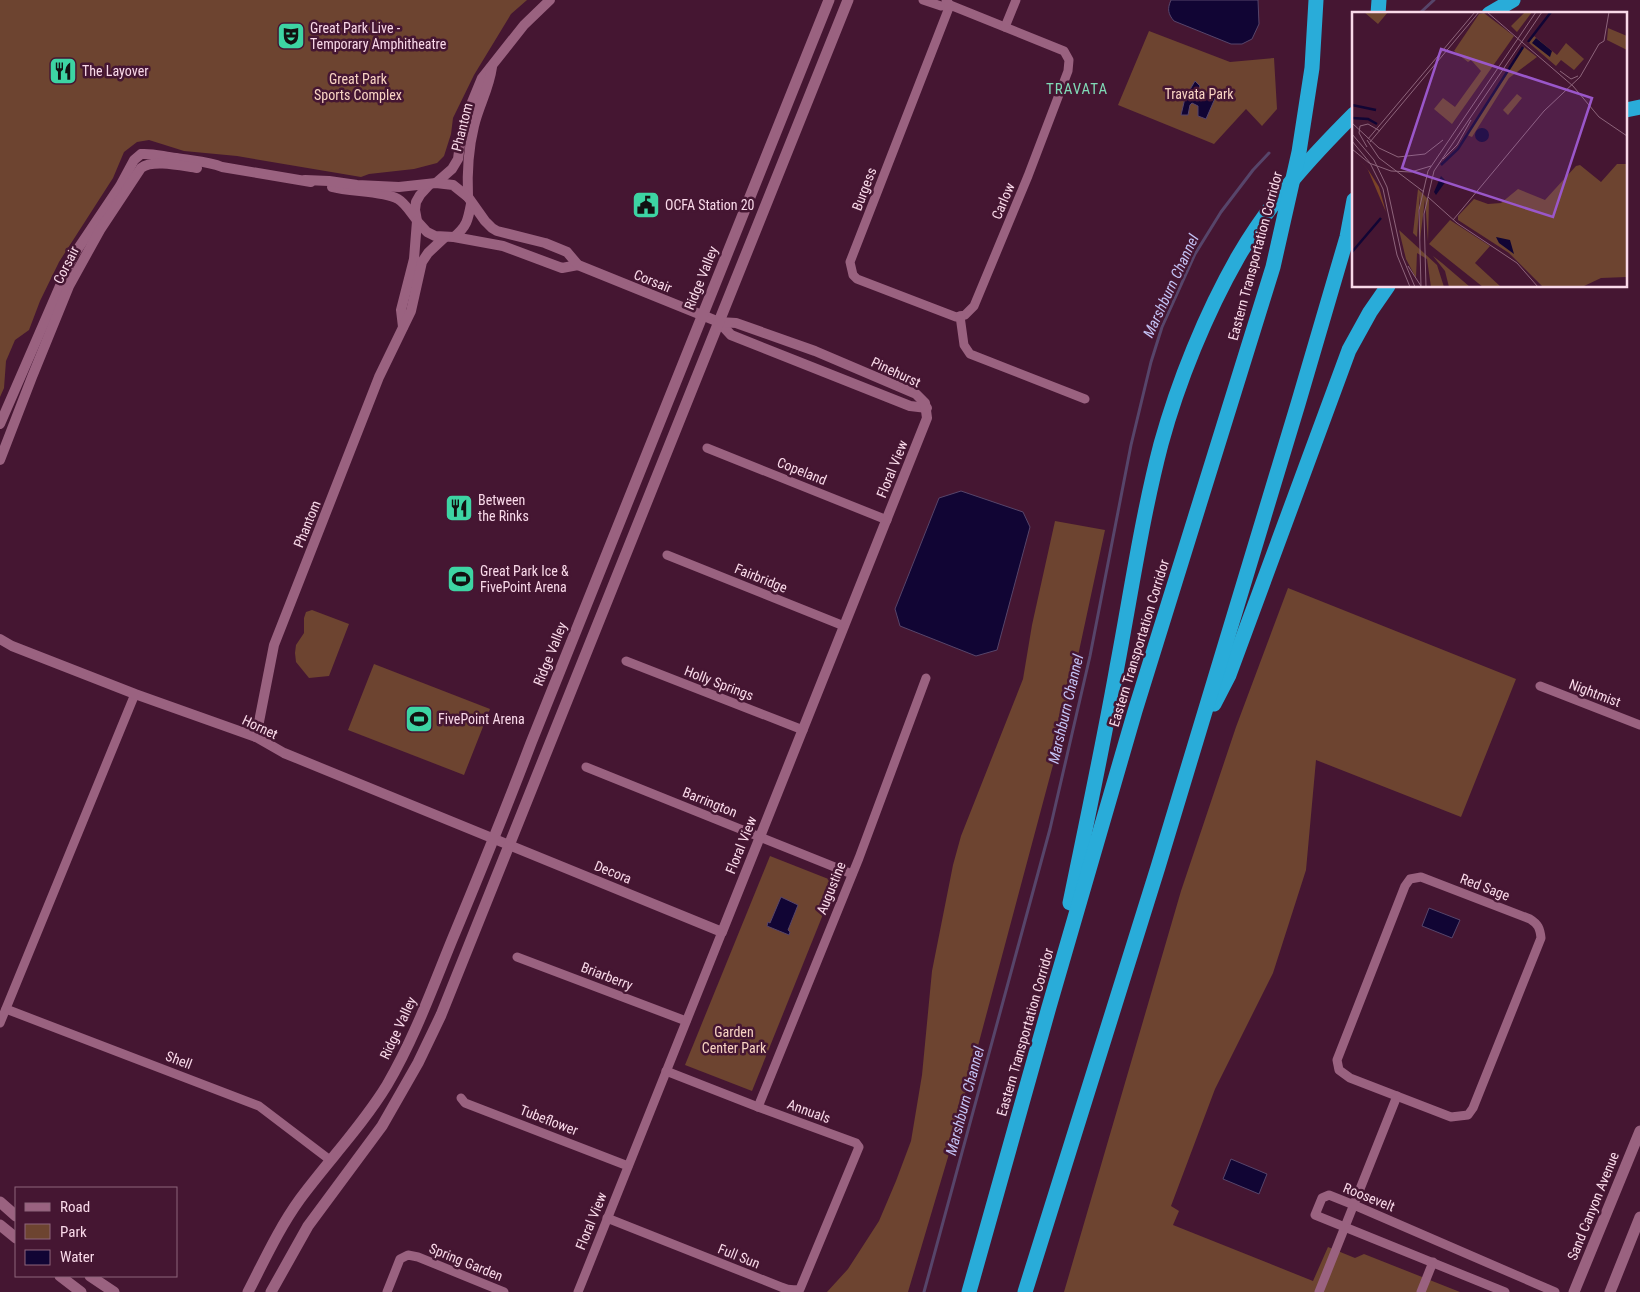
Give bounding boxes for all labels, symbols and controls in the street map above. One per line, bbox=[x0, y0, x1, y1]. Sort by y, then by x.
inset map bbox=[1352, 12, 1628, 288]
place label: Great Park Live - Temporary Amphitheatre bbox=[310, 20, 447, 52]
theatre icon: Great Park Live - Temporary Amphitheatre bbox=[276, 21, 306, 51]
restaurant icon: The Layover bbox=[48, 56, 78, 86]
place label: The Layover bbox=[82, 63, 148, 79]
park label: Great Park Sports Complex bbox=[314, 71, 402, 103]
district label: TRAVATA bbox=[1046, 80, 1108, 98]
park label: Travata Park bbox=[1165, 86, 1234, 102]
street label: Phantom bbox=[448, 101, 476, 153]
street label: Burgess bbox=[849, 165, 879, 213]
street label: Eastern Transportation Corridor bbox=[1225, 170, 1285, 342]
street label: Carlow bbox=[988, 180, 1018, 222]
public building icon: OCFA Station 20 bbox=[631, 190, 661, 220]
place label: OCFA Station 20 bbox=[665, 197, 755, 213]
water label: Marshburn Channel bbox=[1139, 231, 1203, 340]
street label: Corsair bbox=[50, 244, 82, 286]
street label: Ridge Valley bbox=[681, 244, 721, 312]
street label: Corsair bbox=[632, 266, 674, 296]
street label: Pinehurst bbox=[869, 354, 923, 390]
street label: Floral View bbox=[873, 438, 911, 500]
street label: Copeland bbox=[775, 454, 829, 488]
place label: Between the Rinks bbox=[478, 492, 529, 524]
restaurant icon: Between the Rinks bbox=[444, 493, 474, 523]
street label: Phantom bbox=[290, 498, 324, 550]
street label: Eastern Transportation Corridor bbox=[1106, 557, 1172, 729]
street label: Fairbridge bbox=[732, 560, 790, 596]
place label: Great Park Ice & FivePoint Arena bbox=[480, 563, 569, 595]
sports icon: Great Park Ice & FivePoint Arena bbox=[446, 564, 476, 594]
street label: Ridge Valley bbox=[530, 620, 570, 688]
water label: Marshburn Channel bbox=[1045, 652, 1087, 765]
street label: Holly Springs bbox=[682, 662, 756, 704]
street label: Nightmist bbox=[1567, 676, 1623, 710]
sports icon: FivePoint Arena bbox=[404, 704, 434, 734]
place label: FivePoint Arena bbox=[438, 711, 525, 727]
street label: Hornet bbox=[240, 712, 280, 742]
street label: Barrington bbox=[680, 784, 740, 820]
street label: Floral View bbox=[722, 814, 760, 876]
street label: Decora bbox=[592, 857, 634, 887]
street label: Augustine bbox=[813, 859, 849, 917]
street label: Red Sage bbox=[1458, 870, 1512, 904]
street label: Eastern Transportation Corridor bbox=[993, 946, 1057, 1118]
street label: Briarberry bbox=[579, 959, 635, 993]
street label: Ridge Valley bbox=[377, 994, 420, 1062]
park label: Garden Center Park bbox=[702, 1024, 767, 1056]
water label: Marshburn Channel bbox=[942, 1044, 988, 1157]
street label: Shell bbox=[164, 1048, 194, 1072]
street label: Annuals bbox=[785, 1096, 833, 1126]
street label: Tubeflower bbox=[518, 1102, 580, 1138]
street label: Sand Canyon Avenue bbox=[1564, 1149, 1622, 1262]
street label: Roosevelt bbox=[1341, 1179, 1397, 1215]
legend bbox=[15, 1187, 178, 1277]
street label: Floral View bbox=[572, 1190, 610, 1252]
text: Road bbox=[60, 1198, 90, 1216]
text: Park bbox=[60, 1223, 87, 1241]
street label: Spring Garden bbox=[427, 1240, 505, 1284]
street label: Full Sun bbox=[716, 1240, 762, 1272]
text: Water bbox=[60, 1248, 95, 1266]

